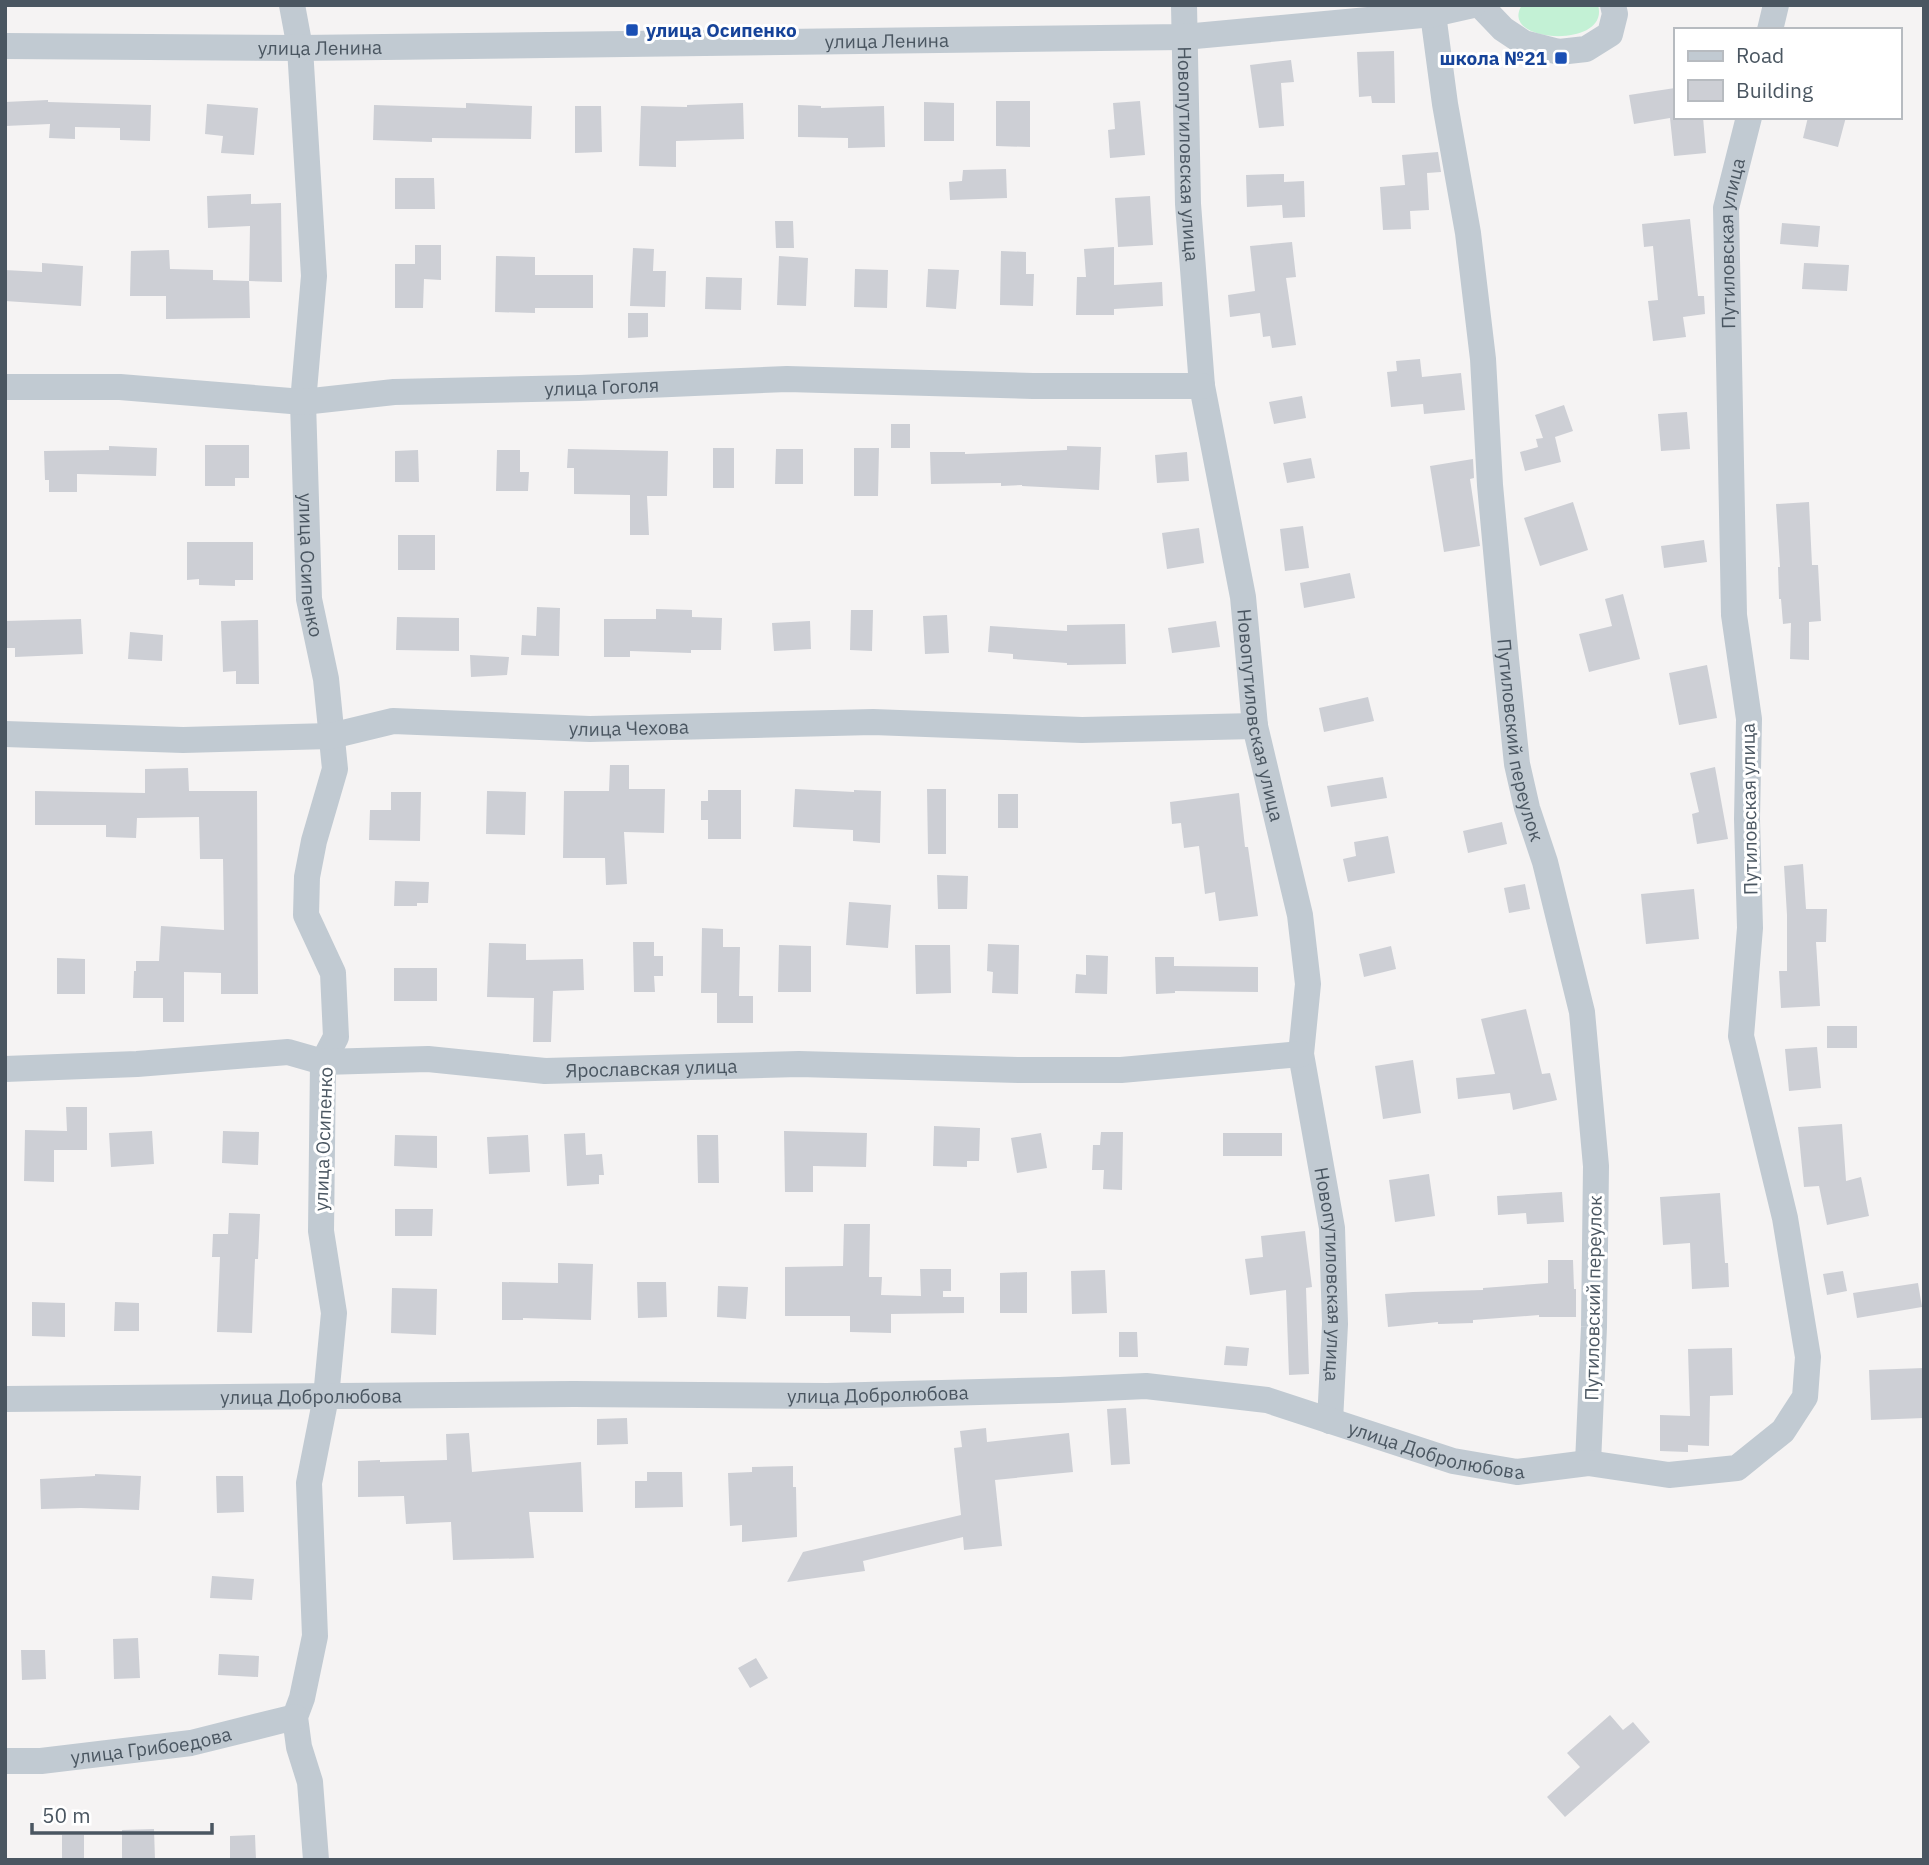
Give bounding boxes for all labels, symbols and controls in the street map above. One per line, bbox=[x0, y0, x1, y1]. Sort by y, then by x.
place label: улица Осипенко bbox=[646, 18, 797, 42]
marker: улица Осипенко bbox=[624, 22, 640, 38]
street label: улица Ленина bbox=[825, 28, 949, 53]
legend bbox=[1674, 28, 1901, 119]
street label: улица Ленина bbox=[258, 35, 382, 60]
text: Road bbox=[1736, 41, 1784, 69]
street label: Новопутиловская улица bbox=[1173, 46, 1204, 262]
place label: школа №21 bbox=[1440, 46, 1548, 70]
marker: школа №21 bbox=[1553, 50, 1569, 66]
text: Building bbox=[1736, 76, 1813, 104]
street label: Путиловская улица bbox=[1714, 155, 1750, 329]
street label: улица Гоголя bbox=[544, 373, 660, 401]
street label: улица Осипенко bbox=[294, 493, 329, 639]
street label: Новопутиловская улица bbox=[1232, 608, 1289, 824]
street label: Путиловский переулок bbox=[1492, 638, 1549, 844]
street label: улица Чехова bbox=[568, 715, 689, 741]
street label: Путиловская улица bbox=[1735, 723, 1763, 895]
street label: Ярославская улица bbox=[565, 1054, 738, 1082]
street label: улица Осипенко bbox=[308, 1066, 338, 1212]
street label: Новопутиловская улица bbox=[1309, 1165, 1347, 1382]
street label: Путиловский переулок bbox=[1579, 1195, 1607, 1401]
street label: улица Добролюбова bbox=[787, 1380, 969, 1408]
street label: улица Добролюбова bbox=[220, 1384, 402, 1409]
street label: улица Добролюбова bbox=[1345, 1415, 1526, 1484]
street label: улица Грибоедова bbox=[69, 1721, 234, 1769]
scale bar bbox=[32, 1792, 212, 1836]
text: 50 m bbox=[42, 1801, 91, 1829]

